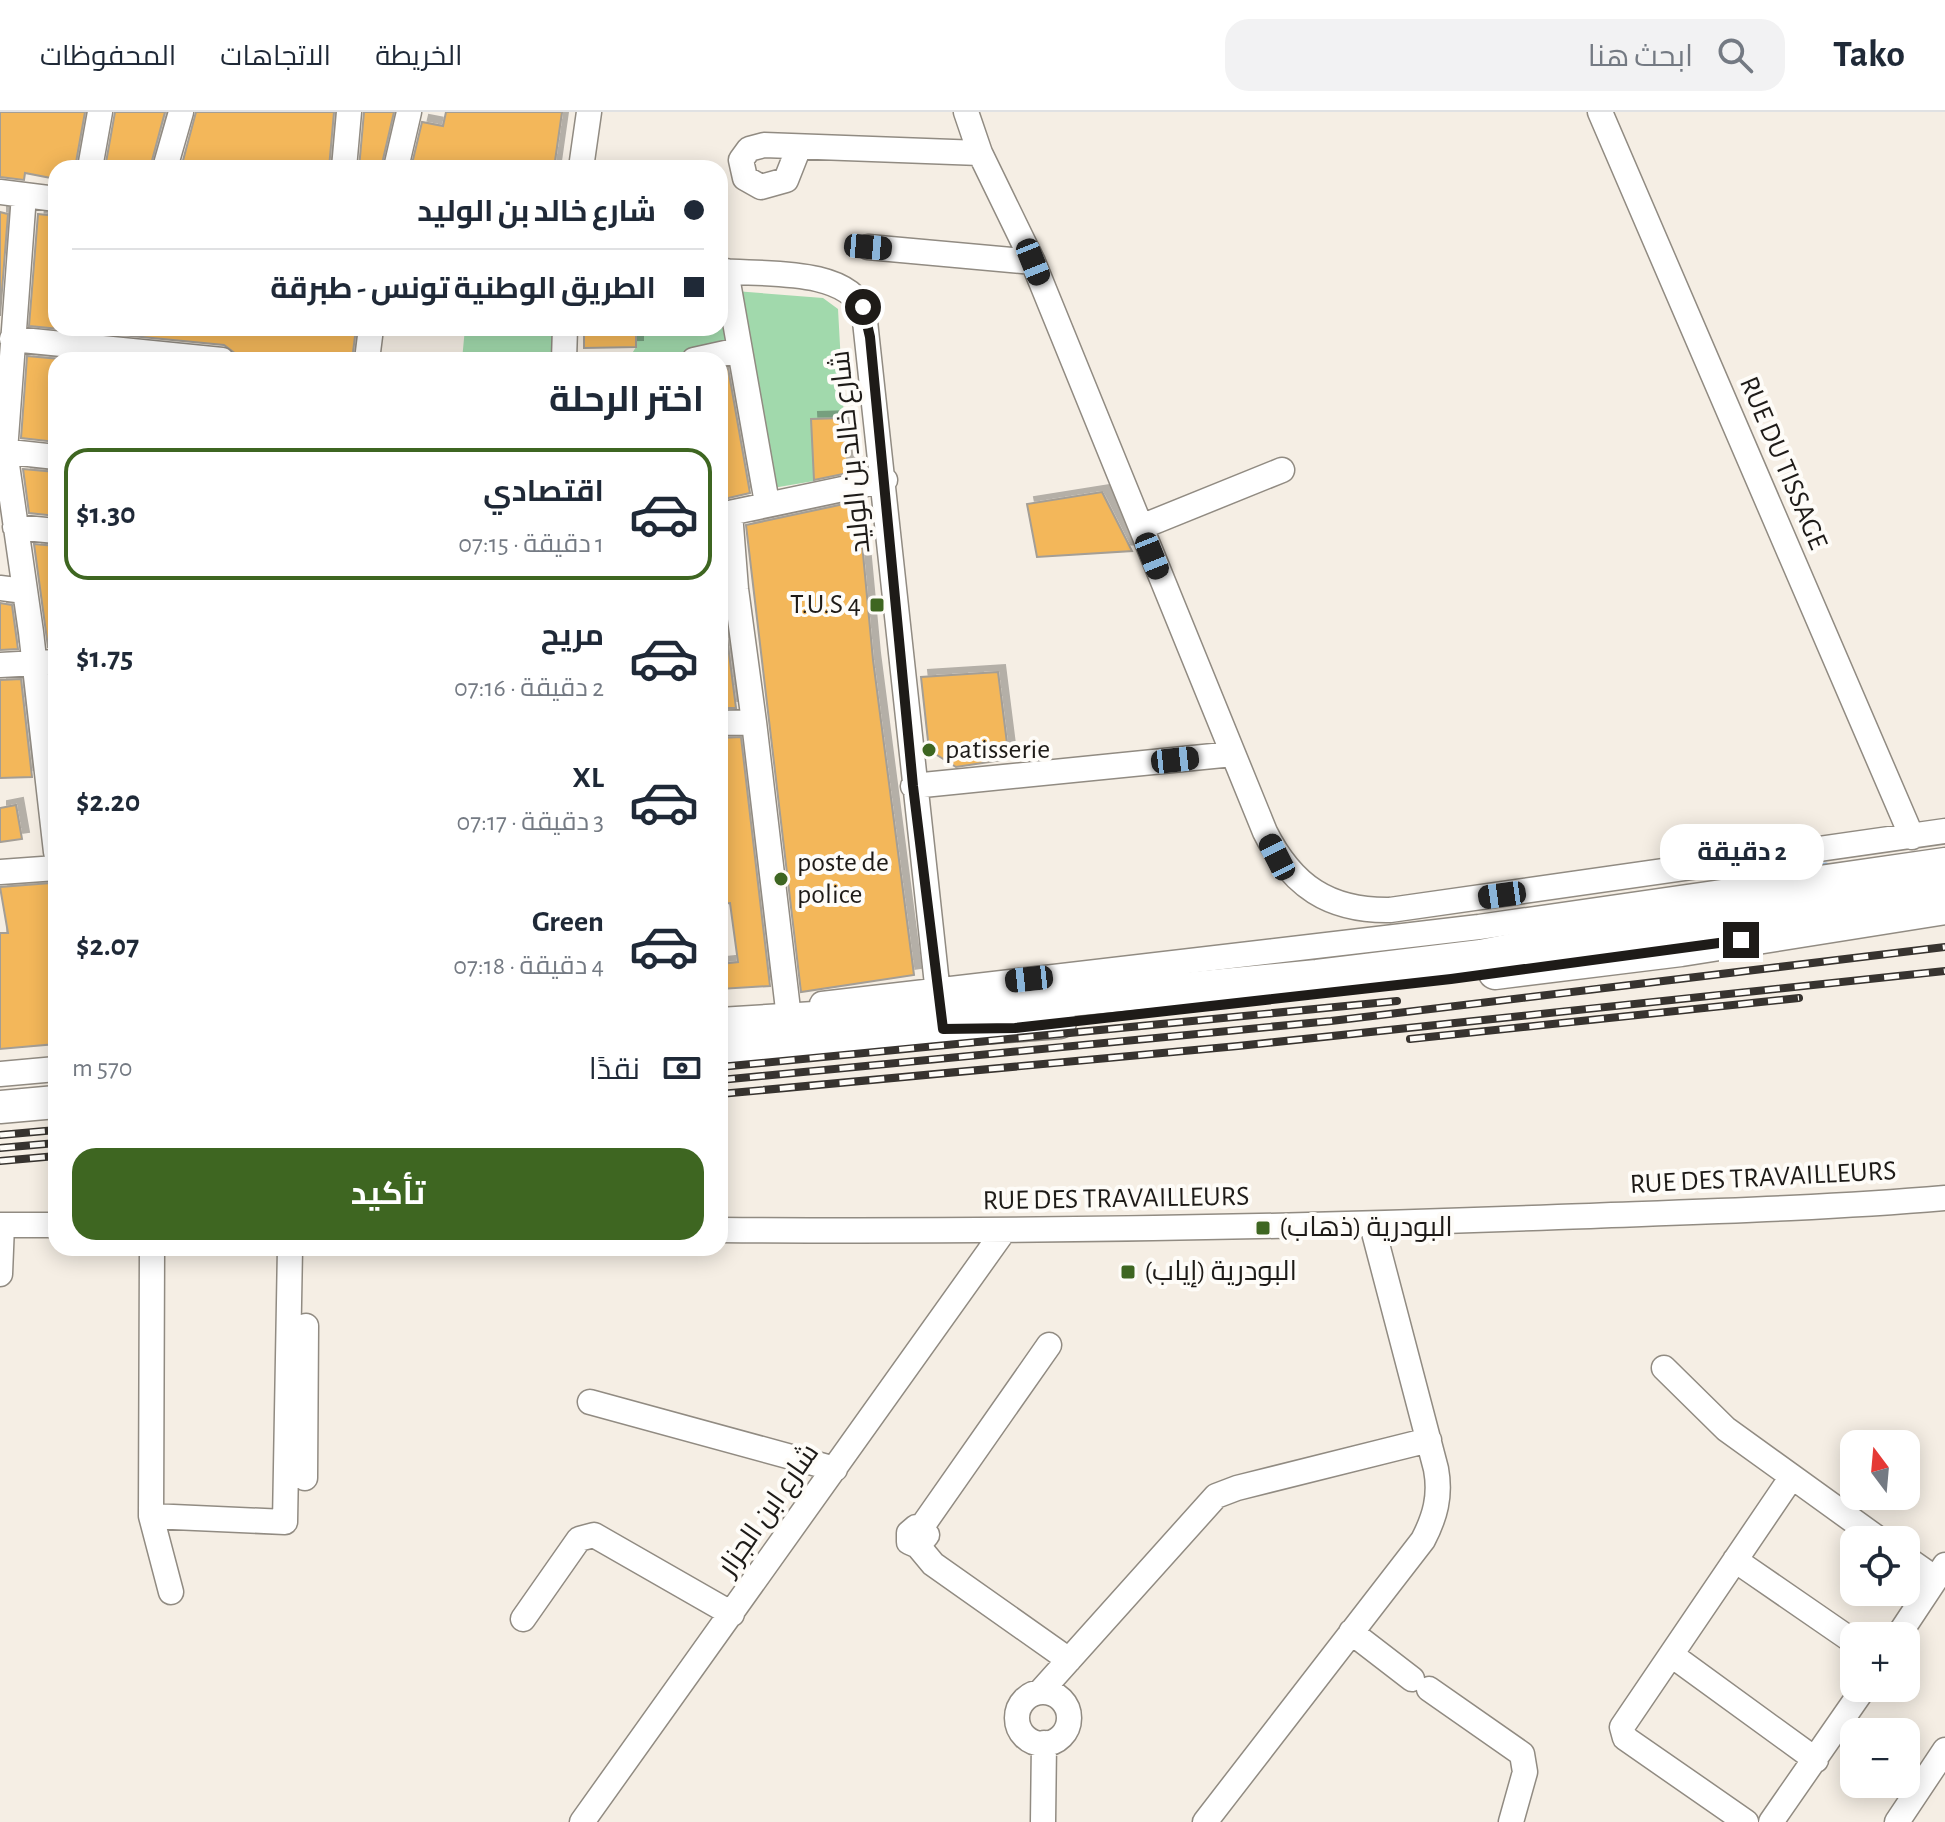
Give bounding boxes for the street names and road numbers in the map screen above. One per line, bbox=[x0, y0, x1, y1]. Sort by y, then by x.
street label: شارع خالد بن الوليد bbox=[825, 349, 879, 555]
street label: RUE DU TISSAGE bbox=[1734, 373, 1832, 553]
street label: RUE DES TRAVAILLEURS bbox=[1629, 1157, 1897, 1199]
street label: RUE DES TRAVAILLEURS bbox=[982, 1183, 1250, 1215]
street label: شارع ابن الجزار bbox=[712, 1439, 827, 1584]

